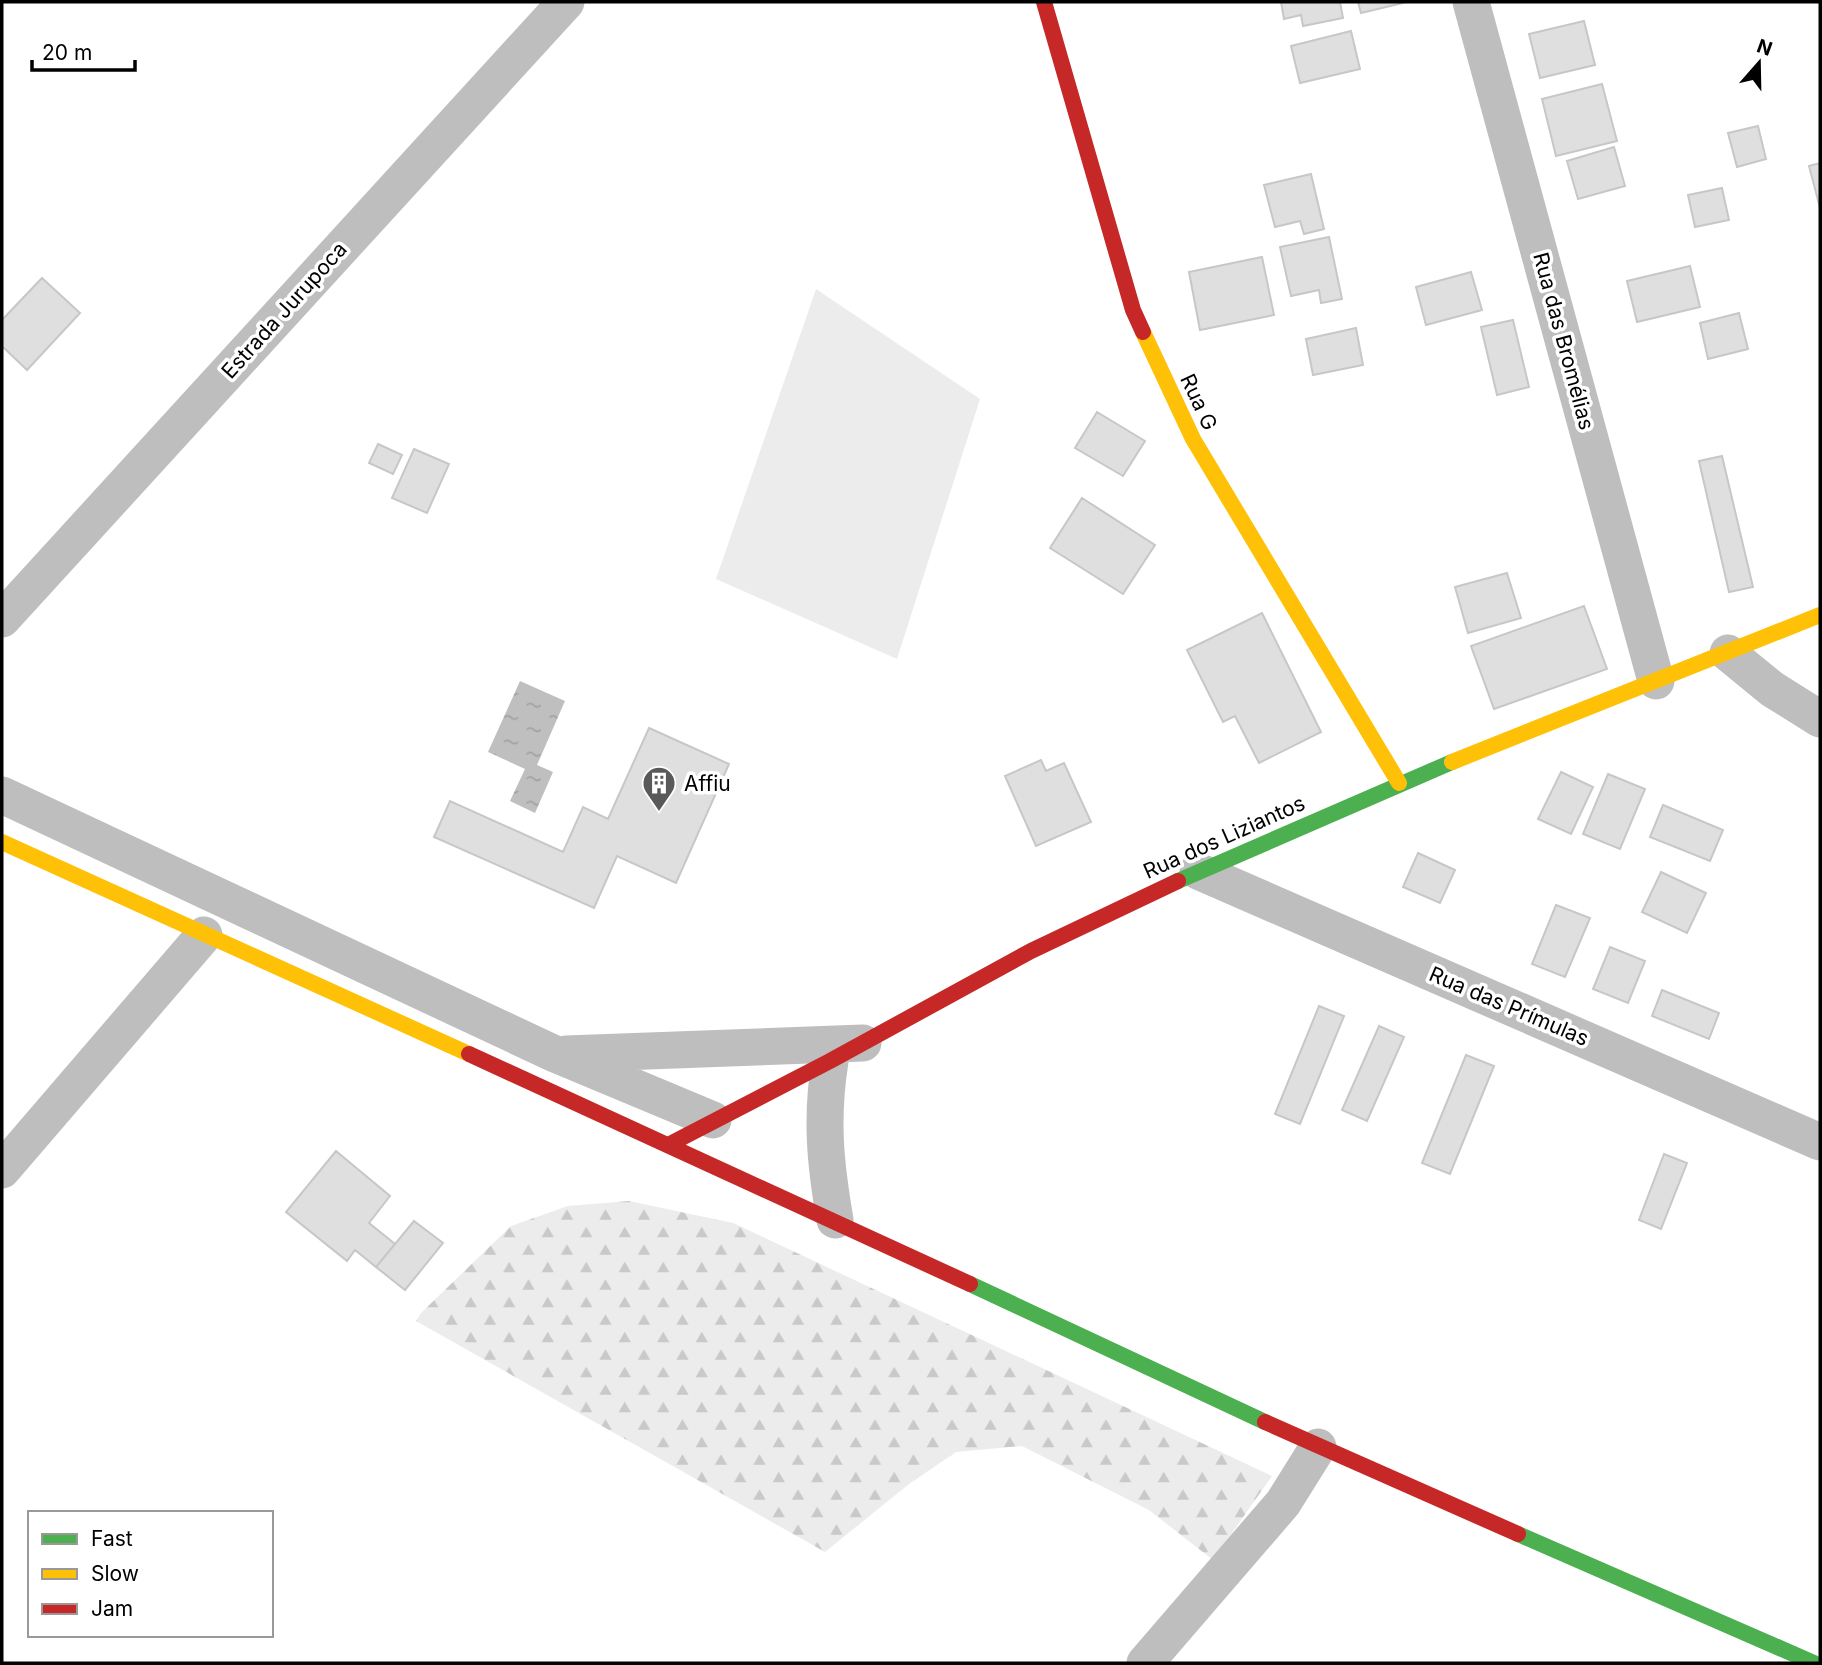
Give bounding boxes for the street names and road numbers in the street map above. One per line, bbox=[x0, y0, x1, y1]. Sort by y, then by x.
street label: Estrada Jurupoca bbox=[216, 237, 352, 383]
street label: Rua das Bromélias bbox=[1528, 249, 1600, 433]
street label: Rua G bbox=[1175, 370, 1223, 434]
street label: Rua dos Liziantos bbox=[1139, 790, 1309, 884]
street label: Rua das Prímulas bbox=[1426, 961, 1592, 1051]

